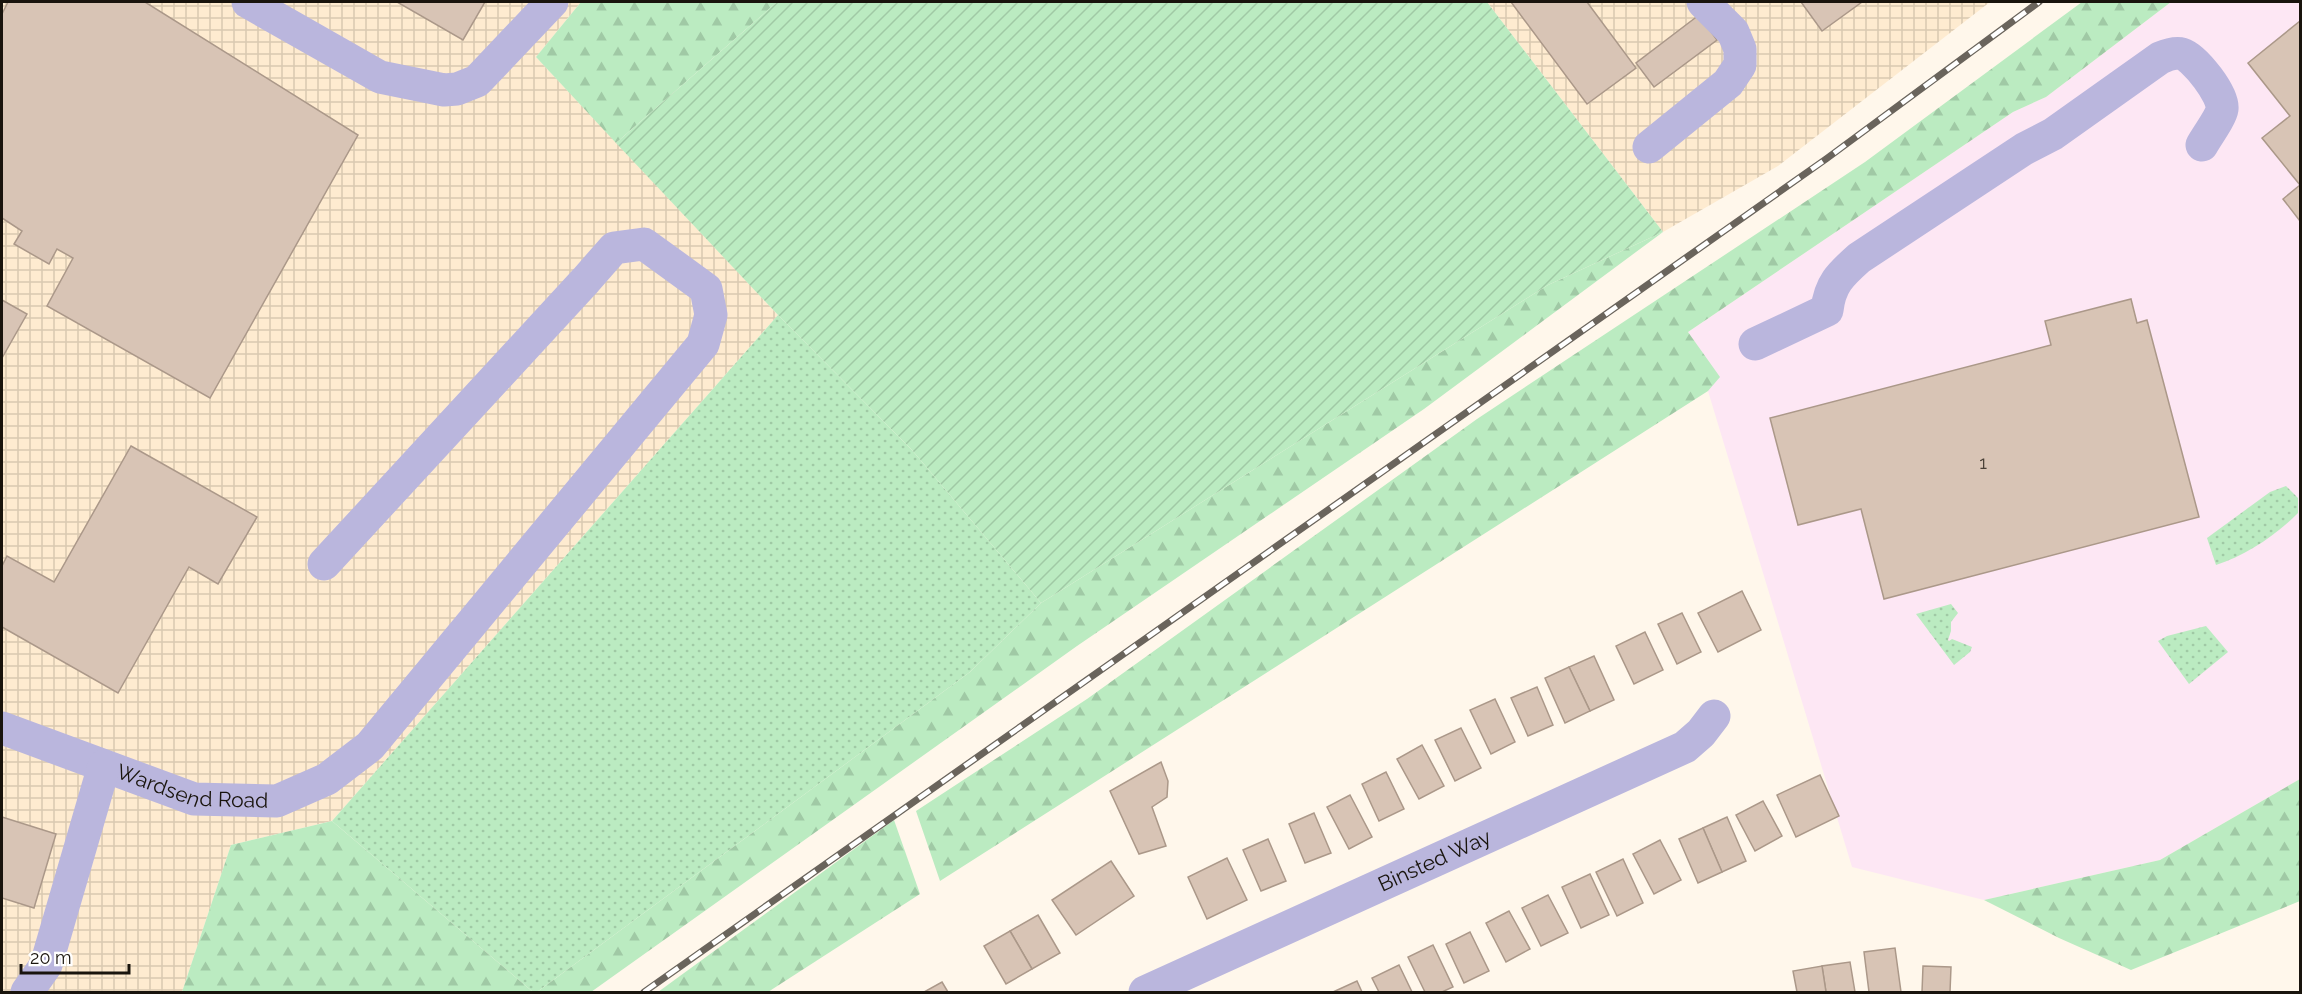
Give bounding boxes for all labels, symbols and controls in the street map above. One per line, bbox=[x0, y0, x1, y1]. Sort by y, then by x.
house number: 1 bbox=[1979, 452, 1987, 473]
street label: Wardsend Road bbox=[113, 758, 269, 813]
street label: Binsted Way bbox=[1374, 824, 1495, 897]
scale bar bbox=[21, 937, 129, 975]
text: 20 m bbox=[30, 947, 72, 968]

